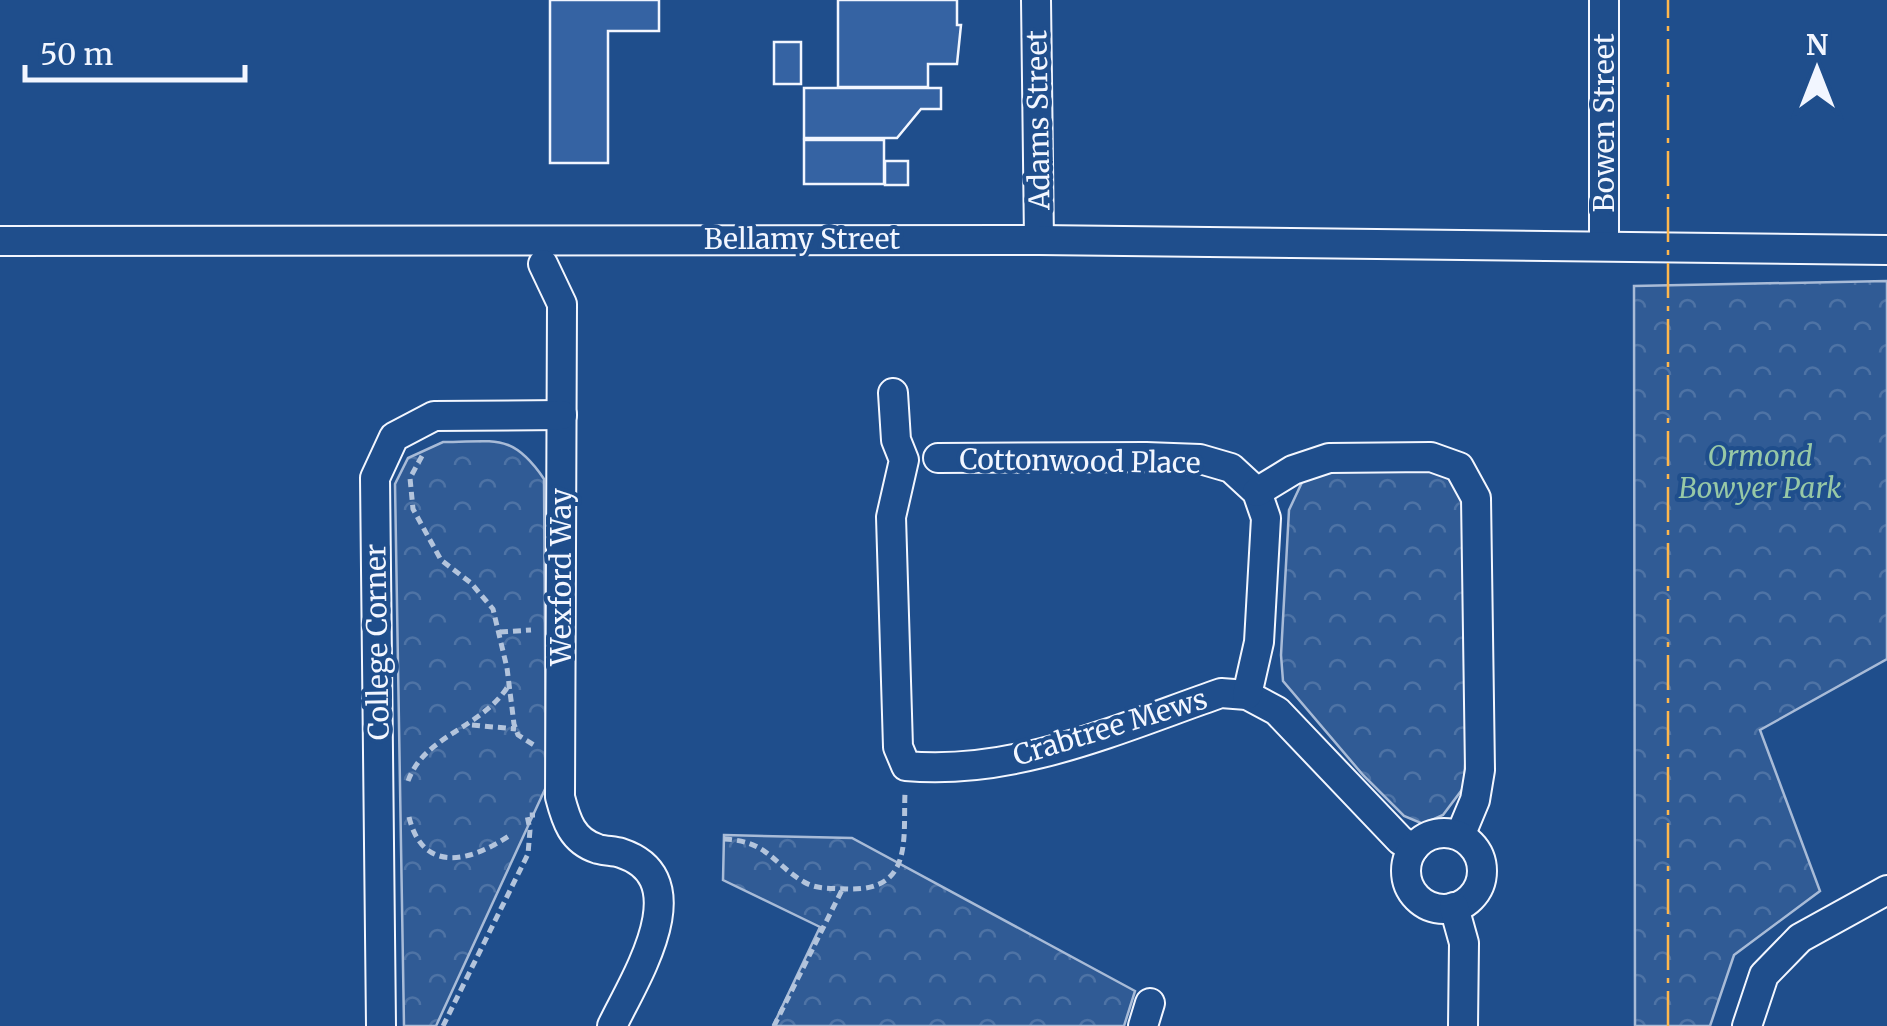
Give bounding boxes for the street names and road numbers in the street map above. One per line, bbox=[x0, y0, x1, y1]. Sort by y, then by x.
street label: Adams Street bbox=[1018, 30, 1058, 211]
street label: Bowen Street bbox=[1586, 33, 1622, 213]
street label: Bellamy Street bbox=[704, 221, 900, 257]
street label: Cottonwood Place bbox=[959, 441, 1201, 481]
street label: Wexford Way bbox=[543, 488, 579, 667]
street label: College Corner bbox=[357, 543, 397, 741]
street label: Crabtree Mews bbox=[1009, 680, 1211, 774]

